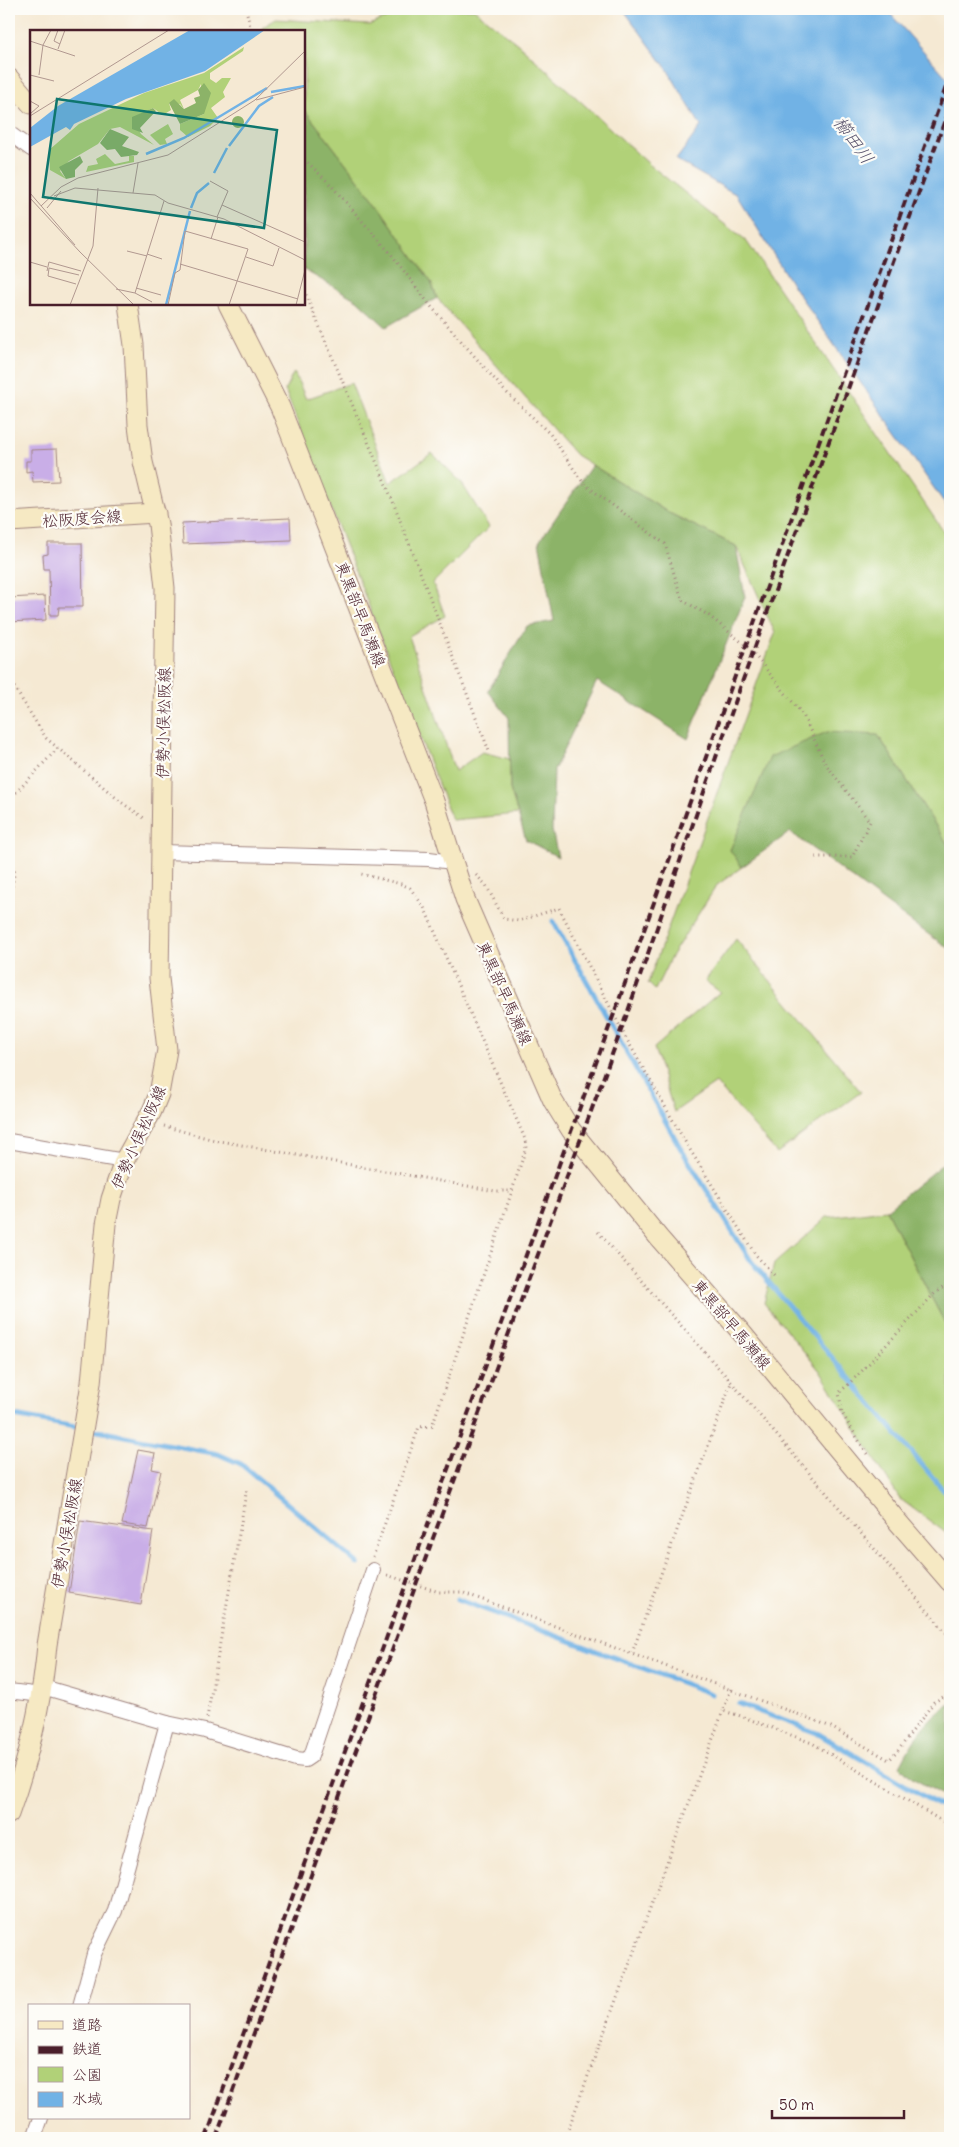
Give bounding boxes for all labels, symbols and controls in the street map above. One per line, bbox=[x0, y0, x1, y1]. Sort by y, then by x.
inset map bbox=[30, 30, 305, 305]
water label: 櫛田川 bbox=[829, 111, 879, 169]
street label: 松阪度会線 bbox=[41, 505, 123, 531]
street label: 東黒部早馬瀬線 bbox=[332, 558, 390, 670]
street label: 伊勢小俣松阪線 bbox=[152, 667, 174, 779]
street label: 東黒部早馬瀬線 bbox=[473, 938, 537, 1048]
street label: 伊勢小俣松阪線 bbox=[106, 1082, 170, 1192]
street label: 東黒部早馬瀬線 bbox=[688, 1275, 776, 1373]
street label: 伊勢小俣松阪線 bbox=[46, 1476, 86, 1590]
legend bbox=[28, 2004, 190, 2120]
text: 道路 bbox=[72, 2015, 102, 2034]
text: 鉄道 bbox=[72, 2039, 102, 2058]
text: 公園 bbox=[72, 2065, 102, 2084]
scale bar bbox=[772, 2087, 904, 2119]
text: 水域 bbox=[72, 2089, 102, 2108]
text: 50 m bbox=[779, 2095, 814, 2114]

